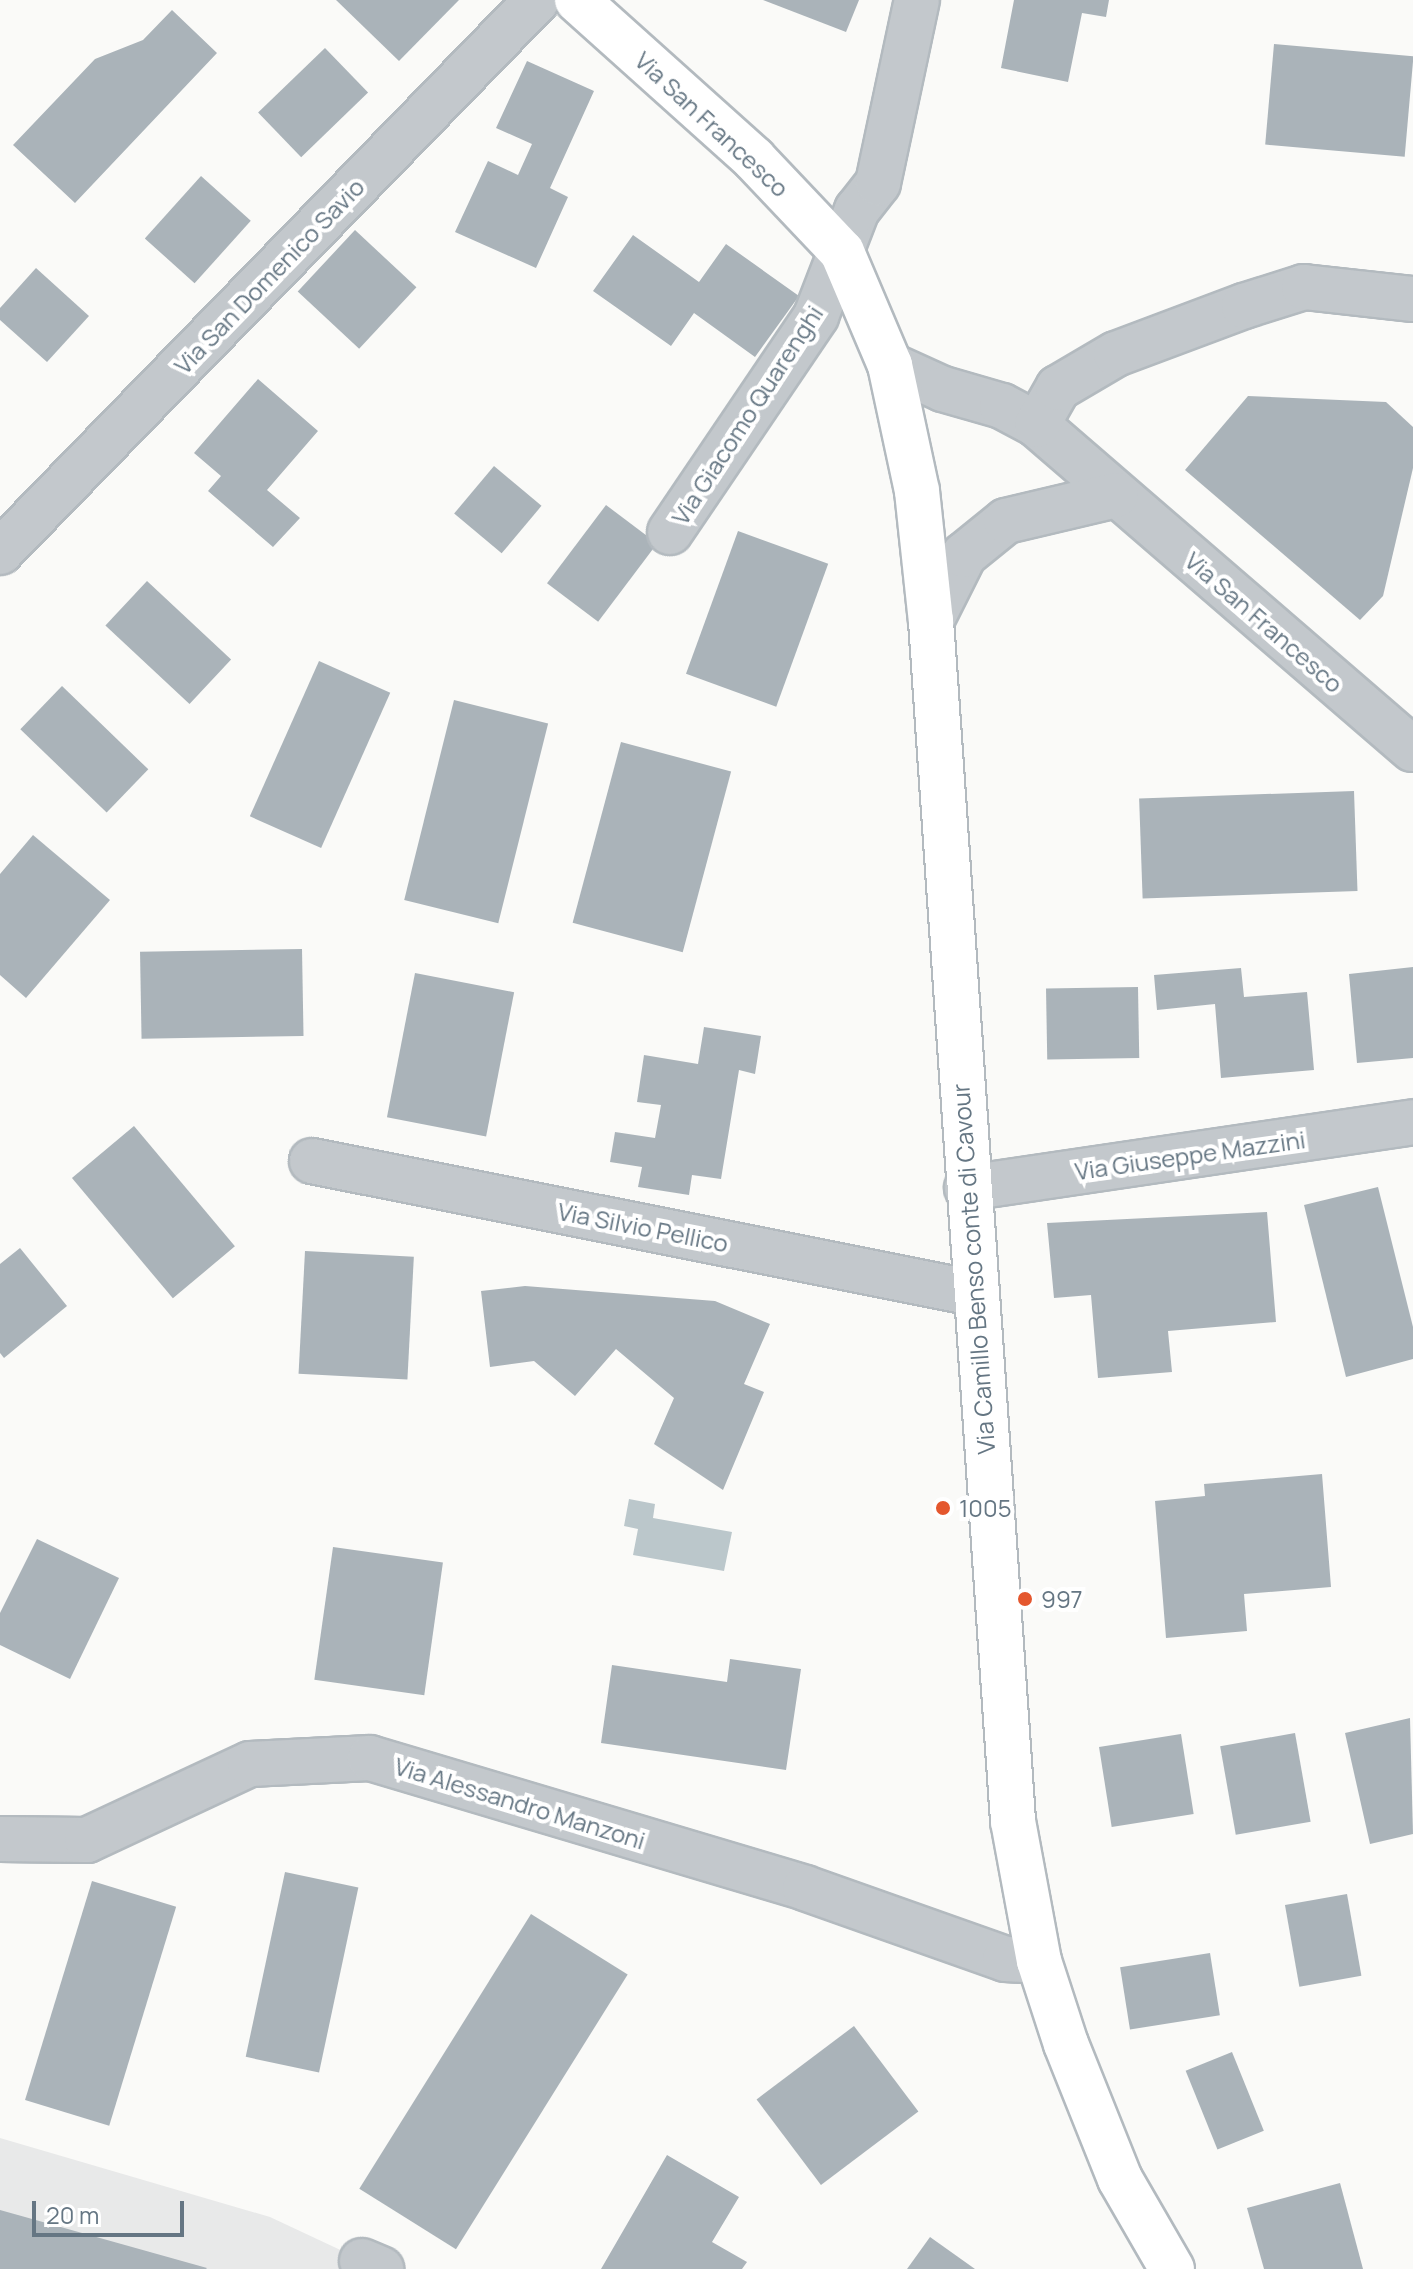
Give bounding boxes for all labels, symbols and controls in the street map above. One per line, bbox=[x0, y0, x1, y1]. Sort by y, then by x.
street label: Via San Francesco bbox=[629, 45, 795, 203]
street label: Via San Domenico Savio bbox=[168, 172, 370, 380]
street label: Via Giacomo Quarenghi bbox=[665, 300, 829, 530]
street label: Via San Francesco bbox=[1179, 546, 1349, 698]
street label: Via Camillo Benso conte di Cavour bbox=[946, 1083, 1000, 1455]
street label: Via Giuseppe Mazzini bbox=[1073, 1125, 1307, 1185]
street label: Via Silvio Pellico bbox=[555, 1196, 731, 1258]
place label: 1005 bbox=[959, 1494, 1011, 1522]
marker: 1005 bbox=[934, 1499, 952, 1517]
place label: 997 bbox=[1041, 1585, 1083, 1613]
marker: 997 bbox=[1016, 1590, 1034, 1608]
street label: Via Alessandro Manzoni bbox=[391, 1751, 649, 1855]
scale bar bbox=[36, 2185, 188, 2235]
text: 20 m bbox=[46, 2198, 99, 2231]

